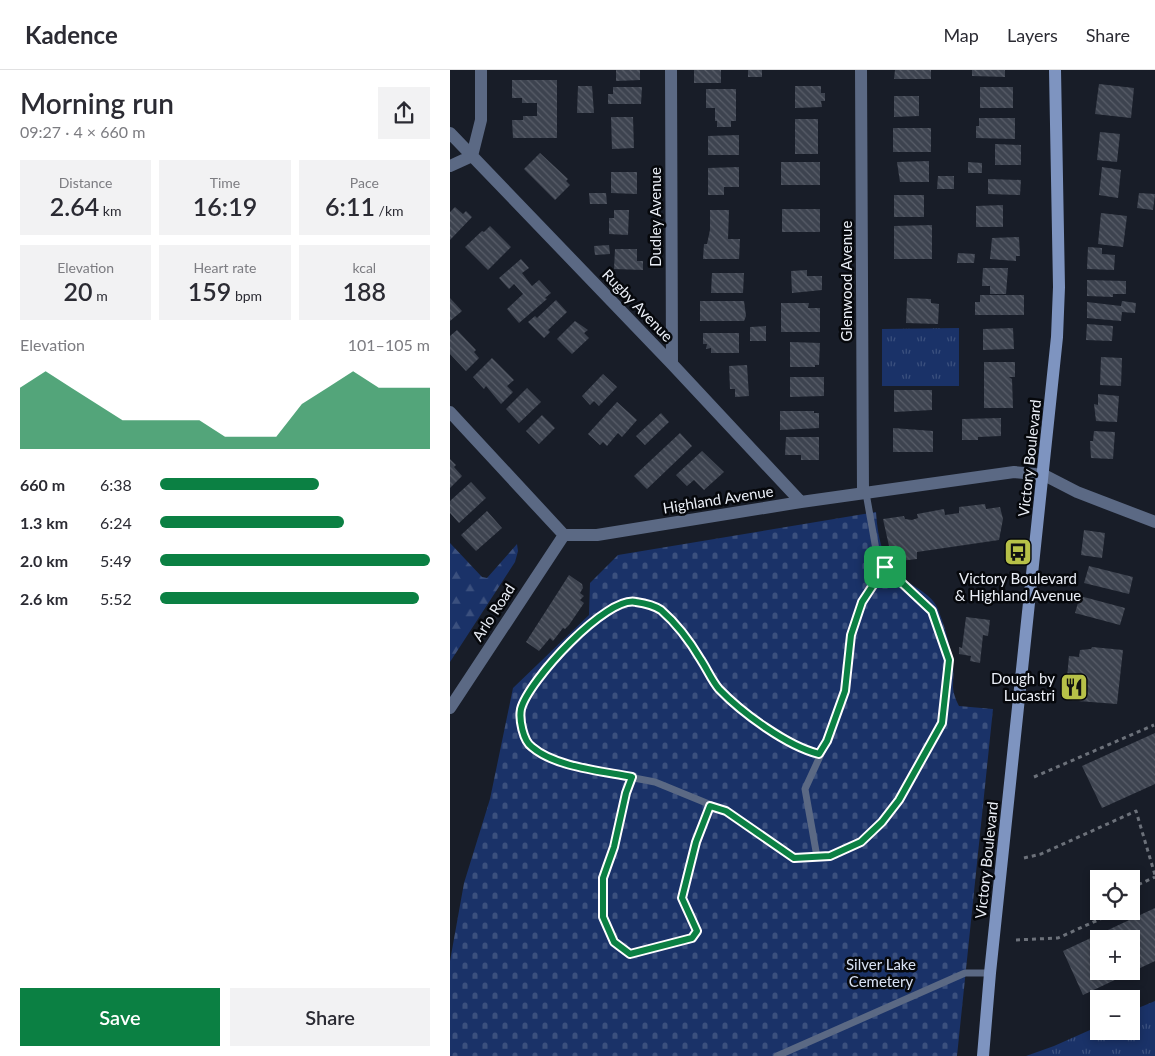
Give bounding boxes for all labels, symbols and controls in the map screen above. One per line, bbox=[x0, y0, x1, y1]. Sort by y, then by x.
text: Kadence bbox=[25, 20, 118, 49]
text: Map bbox=[943, 24, 979, 46]
text: Layers bbox=[1007, 24, 1058, 46]
text: Share bbox=[1086, 24, 1130, 46]
text: Morning run bbox=[20, 86, 174, 120]
button: share bbox=[378, 87, 430, 139]
text: 09:27 · 4 × 660 m bbox=[20, 122, 145, 141]
street label: Dudley Avenue bbox=[646, 167, 664, 267]
text: Distance bbox=[59, 174, 113, 191]
text: Time bbox=[210, 174, 240, 191]
text: Pace bbox=[350, 174, 379, 191]
text: 2.64 bbox=[50, 191, 99, 221]
text: 16:19 bbox=[193, 191, 257, 221]
text: 6:11 bbox=[325, 191, 375, 221]
text: km bbox=[99, 202, 121, 219]
text: /km bbox=[375, 202, 404, 219]
street label: Glenwood Avenue bbox=[837, 221, 855, 341]
text: Elevation bbox=[57, 259, 114, 276]
text: Heart rate bbox=[194, 259, 256, 276]
text: kcal bbox=[352, 259, 376, 276]
street label: Rugby Avenue bbox=[599, 265, 677, 345]
text: 20 bbox=[64, 276, 93, 306]
text: 159 bbox=[188, 276, 231, 306]
text: 188 bbox=[343, 276, 386, 306]
text: m bbox=[93, 287, 108, 304]
text: bpm bbox=[231, 287, 262, 304]
text: Elevation bbox=[20, 335, 85, 354]
text: 101–105 m bbox=[348, 335, 430, 354]
street label: Victory Boulevard bbox=[1014, 398, 1044, 518]
text: 660 m bbox=[20, 475, 65, 494]
text: 6:38 bbox=[100, 475, 132, 494]
street label: Highland Avenue bbox=[661, 481, 775, 517]
text: 1.3 km bbox=[20, 513, 68, 532]
text: 6:24 bbox=[100, 513, 132, 532]
bus stop icon: Victory Boulevard & Highland Avenue bbox=[1003, 537, 1033, 567]
pin bbox=[864, 546, 906, 588]
text: 2.0 km bbox=[20, 551, 68, 570]
text: 5:49 bbox=[100, 551, 132, 570]
icon: arrive bbox=[871, 553, 899, 581]
place label: Victory Boulevard & Highland Avenue bbox=[955, 569, 1081, 604]
street label: Arlo Road bbox=[468, 580, 518, 644]
text: 2.6 km bbox=[20, 589, 68, 608]
text: 5:52 bbox=[100, 589, 132, 608]
place label: Dough by Lucastri bbox=[991, 669, 1055, 704]
restaurant icon: Dough by Lucastri bbox=[1059, 672, 1089, 702]
street label: Victory Boulevard bbox=[971, 800, 1001, 920]
map controls bbox=[1090, 870, 1140, 1040]
button: locate bbox=[1090, 870, 1140, 920]
button: + bbox=[1090, 930, 1140, 980]
park label: Silver Lake Cemetery bbox=[846, 955, 916, 990]
button: Save bbox=[20, 988, 220, 1046]
button: Share bbox=[230, 988, 430, 1046]
button: − bbox=[1090, 990, 1140, 1040]

